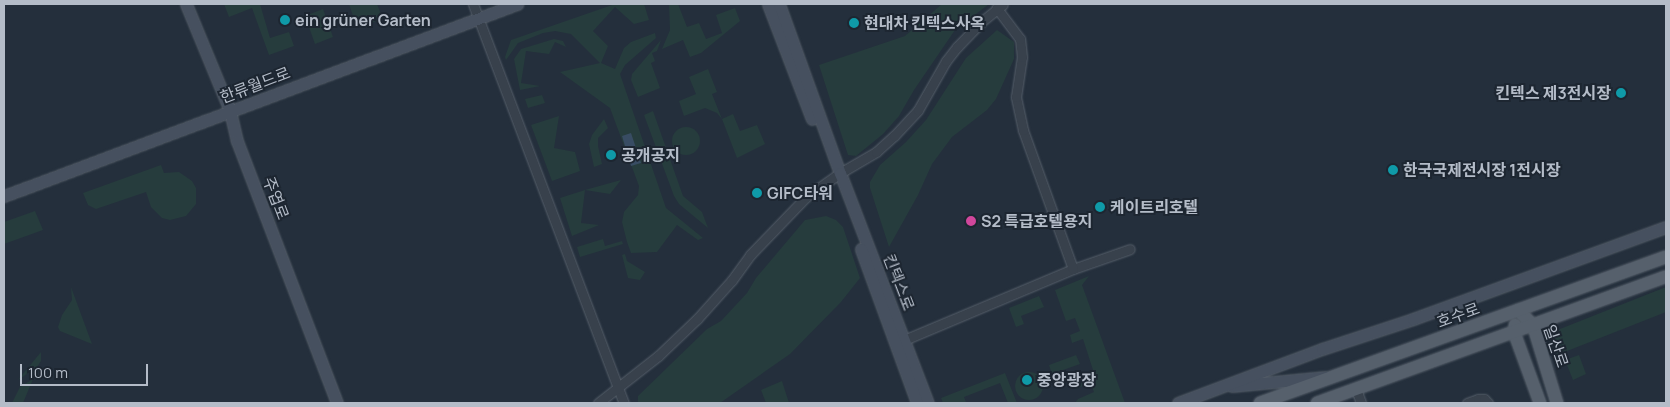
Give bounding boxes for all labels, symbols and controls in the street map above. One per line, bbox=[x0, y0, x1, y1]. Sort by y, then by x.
place label: ein grüner Garten bbox=[295, 10, 431, 30]
place label: 현대차 킨텍스사옥 bbox=[864, 13, 985, 33]
marker: ein grüner Garten bbox=[279, 14, 291, 26]
marker: 현대차 킨텍스사옥 bbox=[848, 17, 860, 29]
street label: 한류월드로 bbox=[217, 63, 293, 107]
place label: 킨텍스 제3전시장 bbox=[1495, 83, 1611, 103]
marker: 킨텍스 제3전시장 bbox=[1615, 87, 1627, 99]
place label: 공개공지 bbox=[621, 145, 680, 165]
marker: 공개공지 bbox=[605, 149, 617, 161]
place label: 한국국제전시장 1전시장 bbox=[1403, 160, 1560, 180]
marker: 한국국제전시장 1전시장 bbox=[1387, 164, 1399, 176]
street label: 주엽로 bbox=[259, 174, 293, 222]
place label: GIFC타워 bbox=[767, 183, 833, 203]
marker: GIFC타워 bbox=[751, 187, 763, 199]
place label: 케이트리호텔 bbox=[1110, 197, 1198, 217]
marker: 케이트리호텔 bbox=[1094, 201, 1106, 213]
place label: S2 특급호텔용지 bbox=[981, 211, 1093, 231]
marker: S2 특급호텔용지 bbox=[965, 215, 977, 227]
street label: 킨텍스로 bbox=[879, 251, 919, 313]
street label: 호수로 bbox=[1434, 298, 1482, 332]
street label: 일산로 bbox=[1540, 322, 1572, 370]
scale bar bbox=[22, 354, 150, 386]
text: 100 m bbox=[28, 362, 68, 383]
place label: 중앙광장 bbox=[1037, 370, 1096, 390]
marker: 중앙광장 bbox=[1021, 374, 1033, 386]

